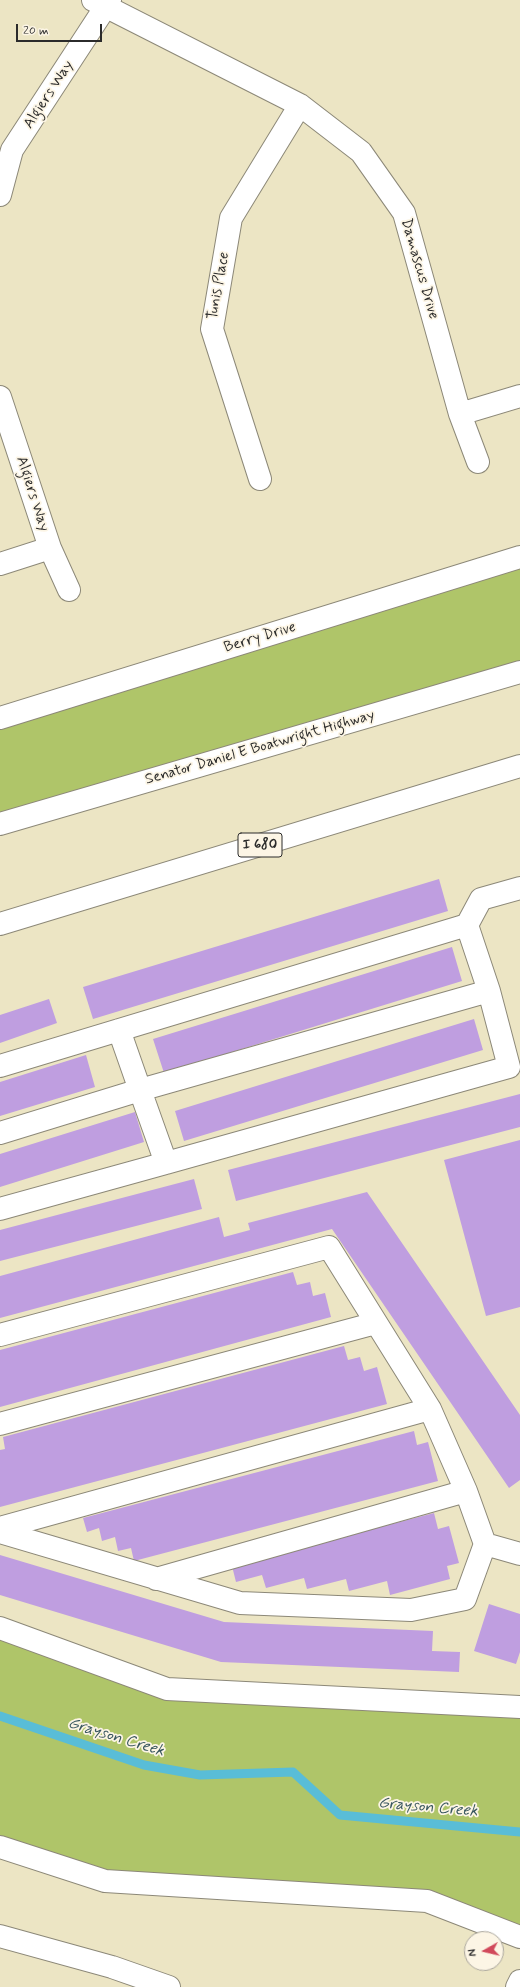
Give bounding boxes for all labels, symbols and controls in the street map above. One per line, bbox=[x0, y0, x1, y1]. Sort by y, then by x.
scale bar bbox=[18, 16, 104, 42]
text: 20 m bbox=[23, 23, 49, 39]
street label: Algiers Way bbox=[20, 58, 78, 132]
street label: Damascus Drive bbox=[396, 217, 442, 321]
street label: Tunis Place bbox=[204, 251, 234, 321]
street label: Algiers Way bbox=[11, 454, 53, 534]
street label: Berry Drive bbox=[222, 619, 298, 657]
street label: Senator Daniel E Boatwright Highway bbox=[143, 707, 377, 789]
road number: I 680 bbox=[238, 833, 282, 857]
water label: Grayson Creek bbox=[66, 1714, 166, 1762]
water label: Grayson Creek bbox=[378, 1794, 478, 1822]
north arrow bbox=[464, 1931, 504, 1971]
text: N bbox=[466, 1948, 481, 1957]

